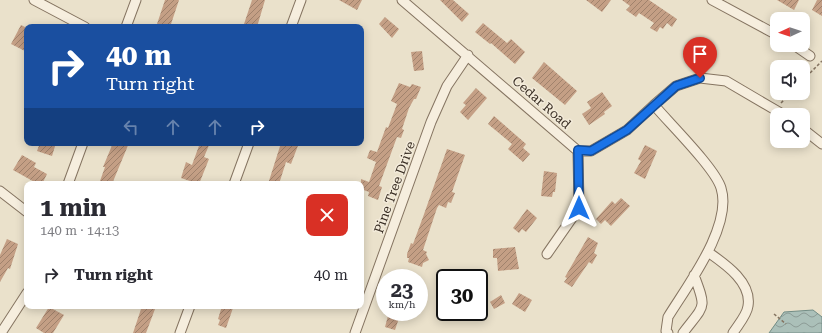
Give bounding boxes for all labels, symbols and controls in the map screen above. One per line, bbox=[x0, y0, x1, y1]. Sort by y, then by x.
north arrow bbox=[770, 12, 810, 52]
map controls bbox=[770, 12, 810, 148]
pin bbox=[683, 37, 717, 78]
text: 40 m bbox=[106, 39, 171, 72]
icon: right bbox=[40, 40, 92, 92]
icon: arrive bbox=[689, 43, 711, 65]
button: sound bbox=[770, 60, 810, 100]
text: Turn right bbox=[106, 73, 194, 94]
street label: Cedar Road bbox=[509, 73, 574, 132]
button: search bbox=[770, 108, 810, 148]
icon: left bbox=[120, 116, 142, 138]
icon: ahead bbox=[162, 116, 184, 138]
icon: ahead bbox=[204, 116, 226, 138]
icon: right bbox=[246, 116, 268, 138]
street label: Pine Tree Drive bbox=[371, 139, 418, 235]
position arrow bbox=[558, 187, 600, 229]
text: 1 min bbox=[40, 194, 107, 222]
button: close bbox=[306, 194, 348, 236]
text: 140 m · 14:13 bbox=[40, 223, 119, 238]
icon: right bbox=[40, 264, 62, 286]
text: Turn right bbox=[74, 266, 153, 284]
text: 40 m bbox=[314, 266, 348, 284]
speed limit sign: 30 bbox=[436, 269, 488, 321]
text: 23 bbox=[391, 278, 413, 302]
text: km/h bbox=[389, 299, 415, 310]

